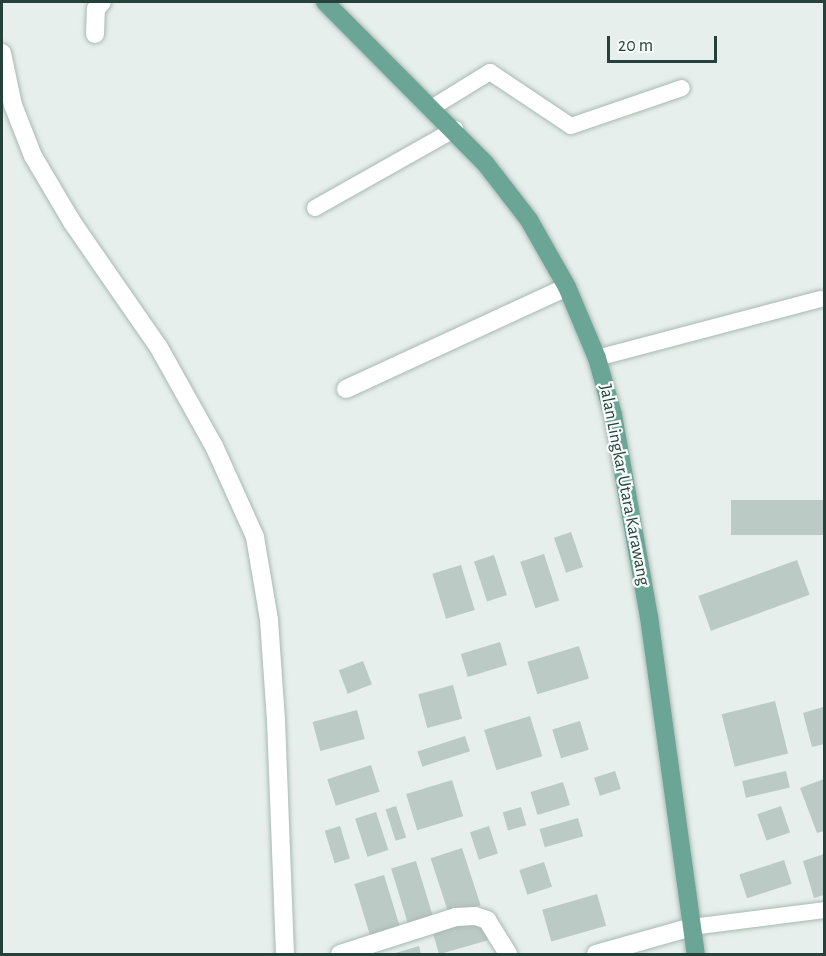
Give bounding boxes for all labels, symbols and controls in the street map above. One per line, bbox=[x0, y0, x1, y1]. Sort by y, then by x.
scale bar bbox=[610, 24, 720, 62]
text: 20 m bbox=[618, 37, 653, 55]
street label: Jalan Lingkar Utara Karawang bbox=[594, 382, 654, 588]

